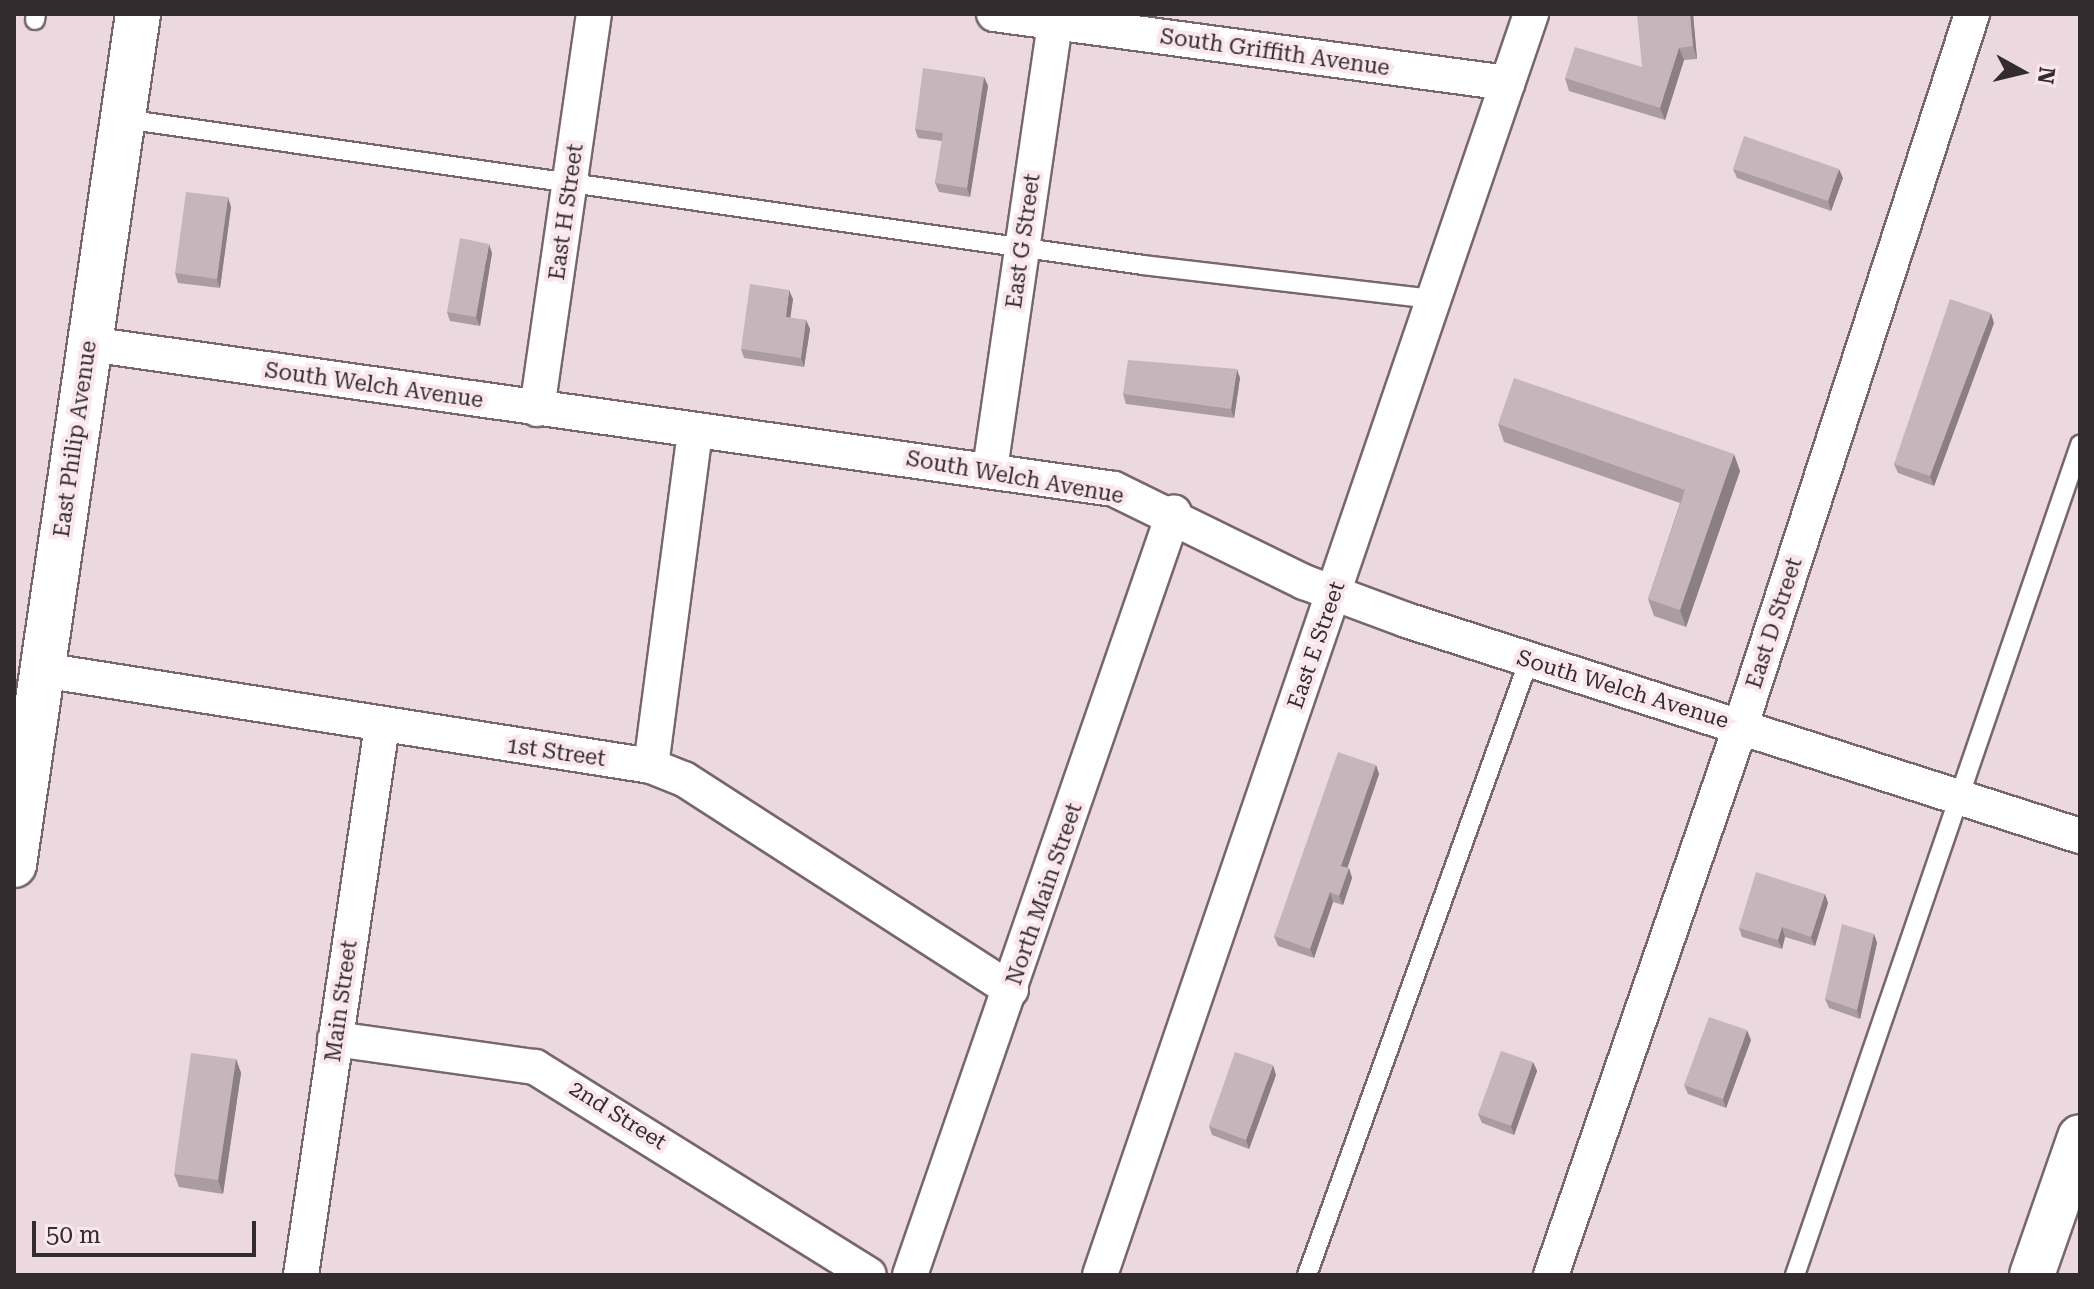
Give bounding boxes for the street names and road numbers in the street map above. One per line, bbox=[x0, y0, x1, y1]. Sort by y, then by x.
street label: South Griffith Avenue bbox=[1159, 23, 1391, 81]
street label: East H Street bbox=[543, 142, 589, 282]
street label: East G Street bbox=[1000, 172, 1046, 310]
street label: East Philip Avenue bbox=[48, 339, 102, 539]
street label: South Welch Avenue bbox=[263, 357, 485, 413]
street label: South Welch Avenue bbox=[904, 445, 1126, 509]
street label: East D Street bbox=[1740, 554, 1808, 692]
street label: East E Street bbox=[1282, 578, 1350, 712]
street label: South Welch Avenue bbox=[1514, 644, 1732, 734]
street label: 1st Street bbox=[505, 732, 607, 772]
street label: North Main Street bbox=[1000, 800, 1088, 988]
street label: Main Street bbox=[319, 938, 363, 1064]
street label: 2nd Street bbox=[565, 1075, 671, 1155]

